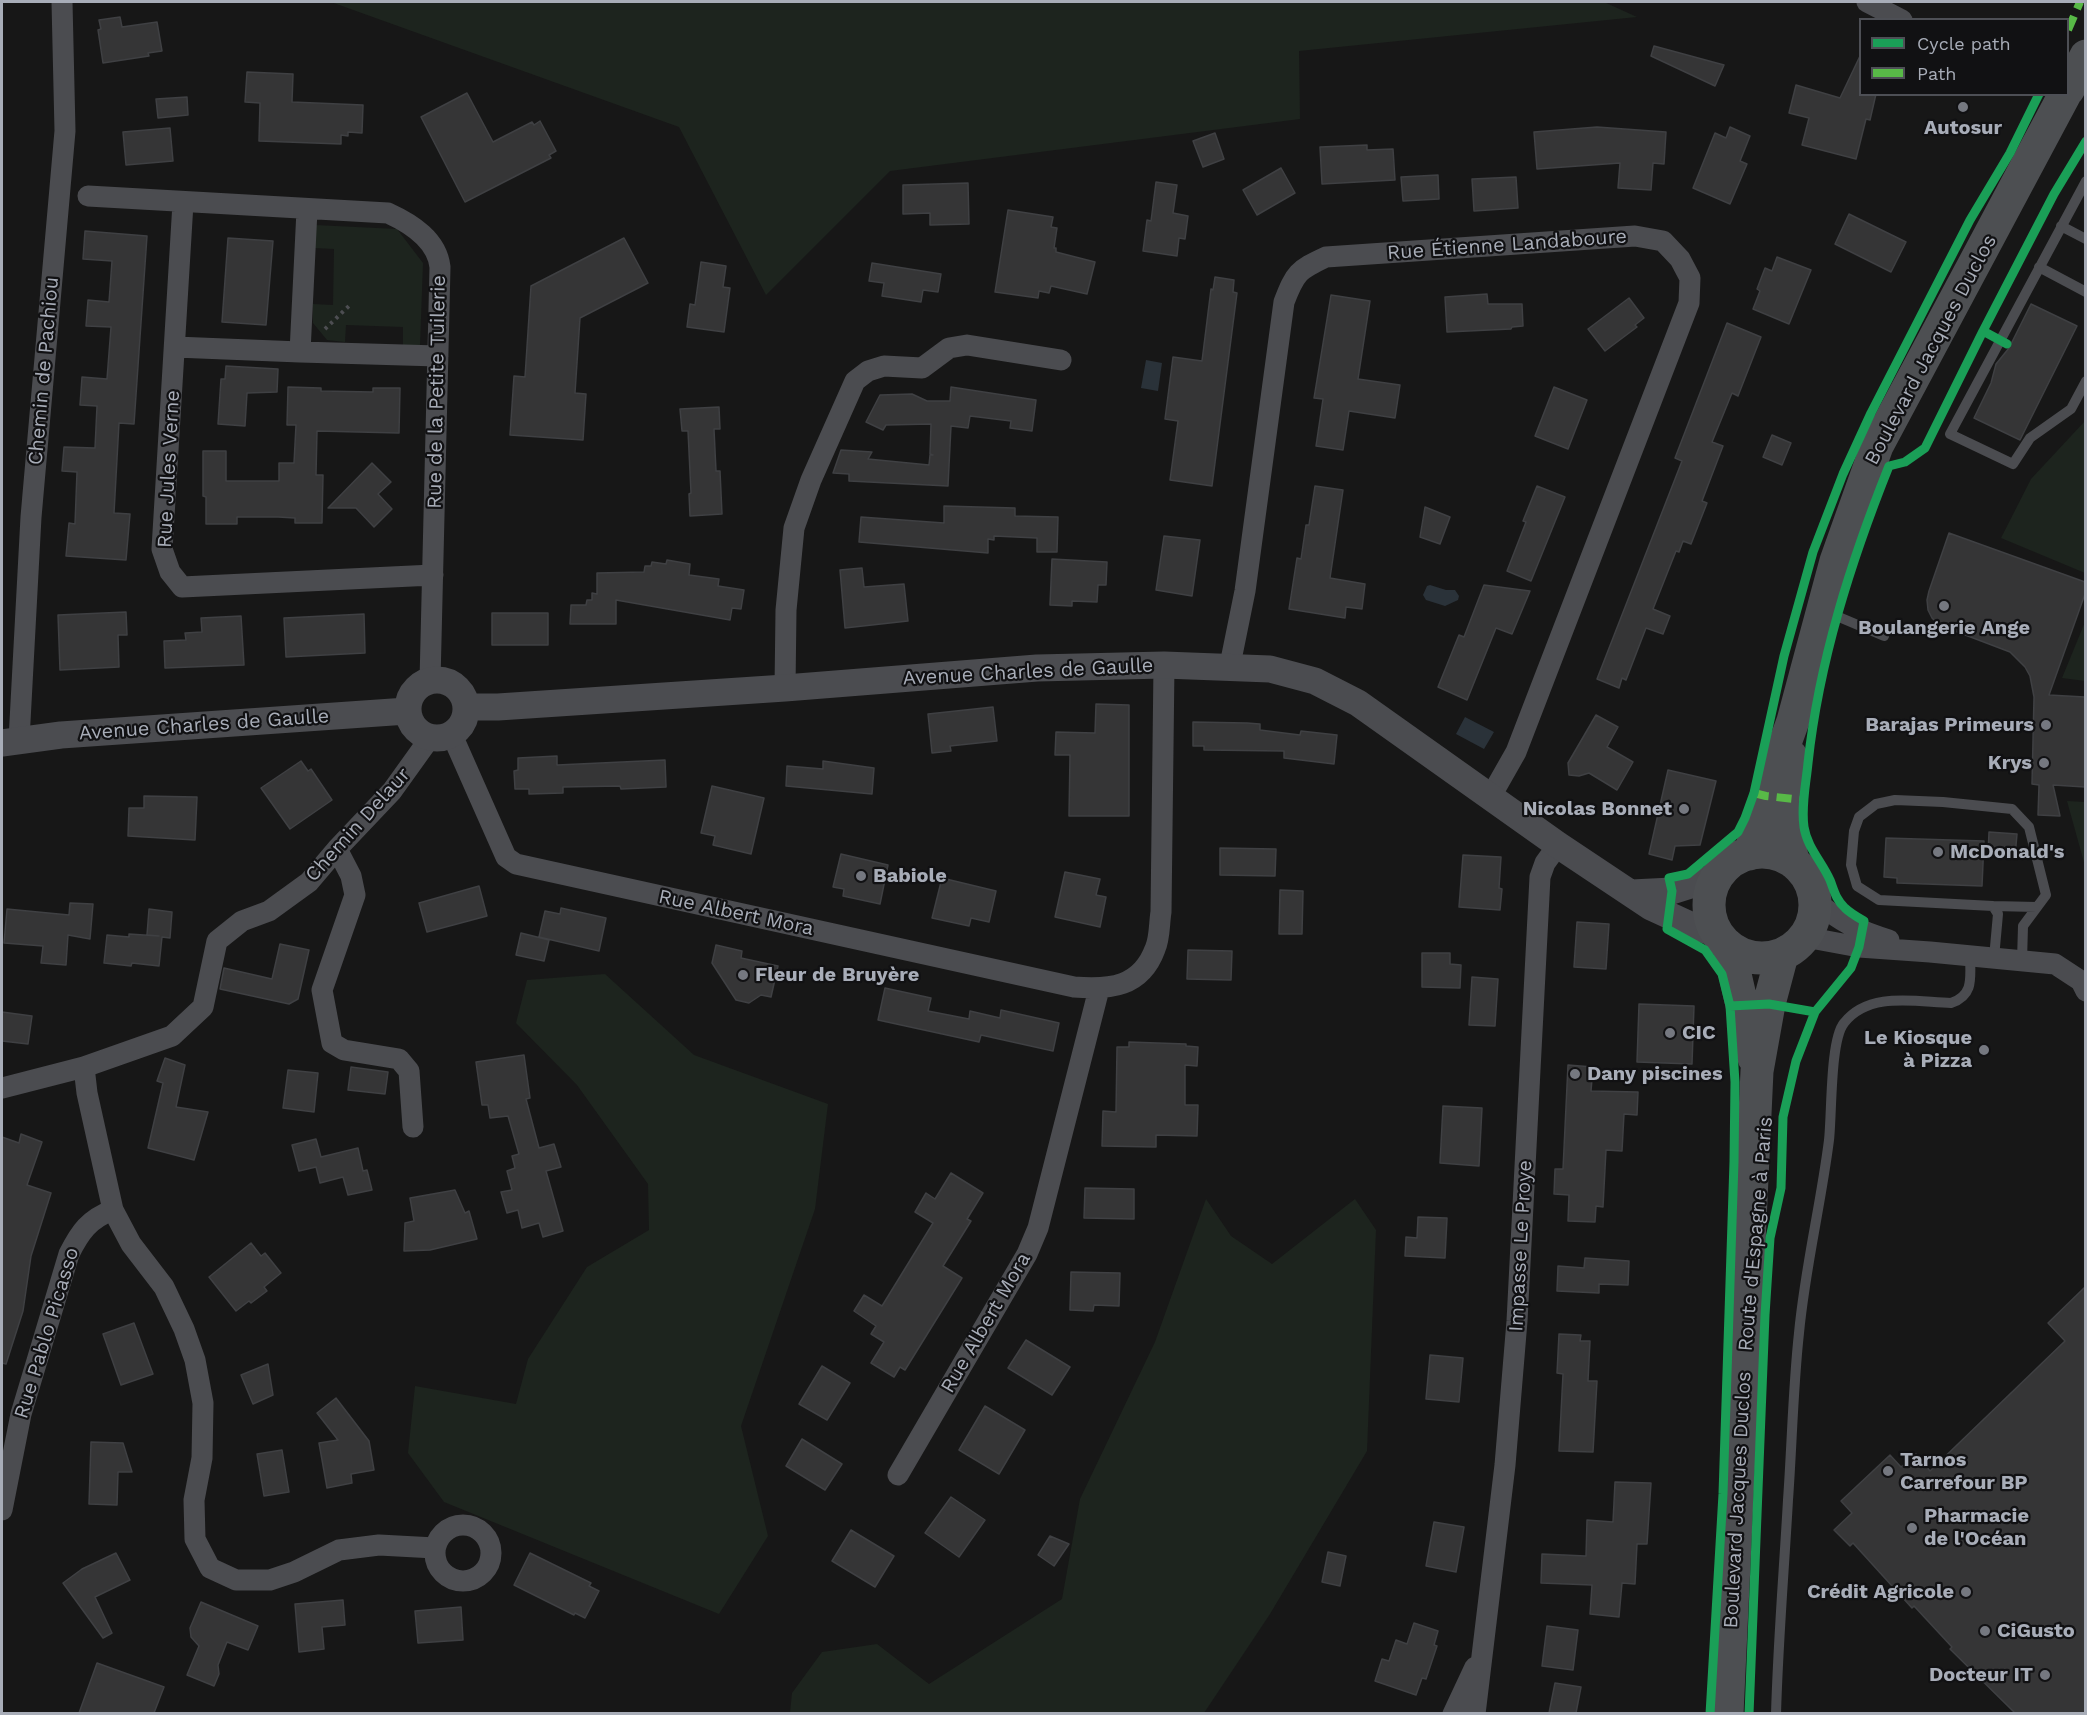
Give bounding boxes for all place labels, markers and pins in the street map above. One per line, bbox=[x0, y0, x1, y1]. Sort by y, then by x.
marker: Autosur bbox=[1956, 100, 1970, 114]
place label: Autosur bbox=[1924, 116, 2002, 140]
marker: Boulangerie Ange bbox=[1937, 599, 1951, 613]
place label: Boulangerie Ange bbox=[1858, 616, 2030, 640]
place label: Barajas Primeurs bbox=[1865, 713, 2034, 737]
marker: Barajas Primeurs bbox=[2039, 718, 2053, 732]
place label: Krys bbox=[1988, 751, 2032, 775]
marker: Krys bbox=[2037, 756, 2051, 770]
place label: Nicolas Bonnet bbox=[1523, 797, 1672, 821]
marker: Nicolas Bonnet bbox=[1677, 802, 1691, 816]
place label: McDonald's bbox=[1950, 840, 2064, 864]
marker: McDonald's bbox=[1931, 845, 1945, 859]
place label: Babiole bbox=[873, 864, 947, 888]
marker: Babiole bbox=[854, 869, 868, 883]
place label: Fleur de Bruyère bbox=[755, 963, 919, 987]
marker: Fleur de Bruyère bbox=[736, 968, 750, 982]
place label: CIC bbox=[1682, 1021, 1716, 1045]
marker: CIC bbox=[1663, 1026, 1677, 1040]
place label: Le Kiosque à Pizza bbox=[1864, 1026, 1972, 1073]
marker: Le Kiosque à Pizza bbox=[1977, 1043, 1991, 1057]
place label: Dany piscines bbox=[1587, 1062, 1723, 1086]
marker: Dany piscines bbox=[1568, 1067, 1582, 1081]
place label: Tarnos Carrefour BP bbox=[1900, 1448, 2028, 1495]
marker: Tarnos Carrefour BP bbox=[1881, 1464, 1895, 1478]
place label: Pharmacie de l'Océan bbox=[1924, 1504, 2029, 1551]
marker: Pharmacie de l'Océan bbox=[1905, 1521, 1919, 1535]
place label: Crédit Agricole bbox=[1807, 1580, 1954, 1604]
marker: Crédit Agricole bbox=[1959, 1585, 1973, 1599]
place label: CiGusto bbox=[1997, 1619, 2075, 1643]
marker: CiGusto bbox=[1978, 1624, 1992, 1638]
place label: Docteur IT bbox=[1929, 1663, 2033, 1687]
marker: Docteur IT bbox=[2038, 1668, 2052, 1682]

